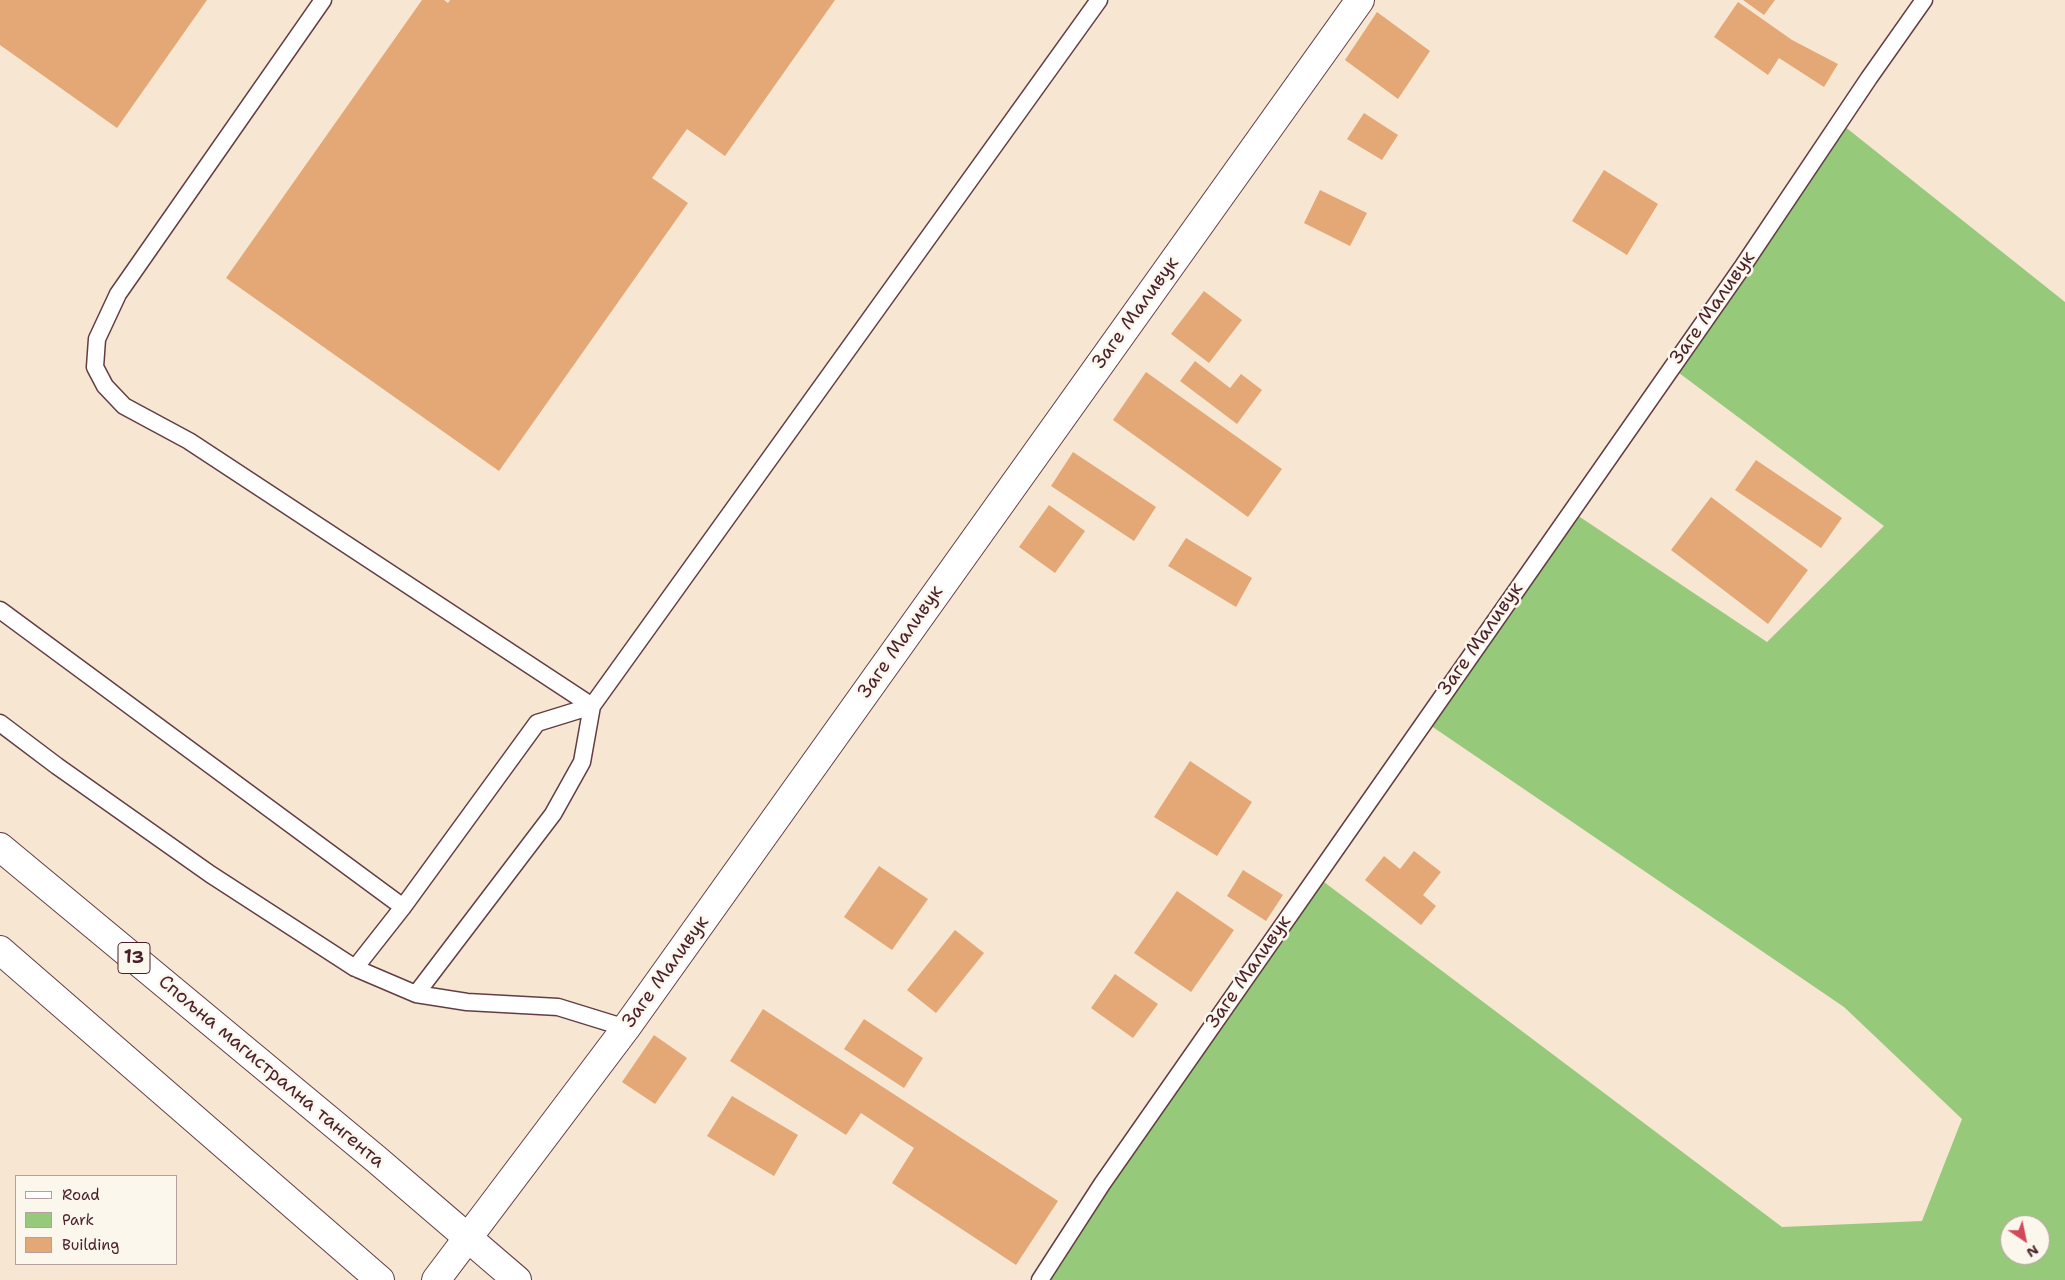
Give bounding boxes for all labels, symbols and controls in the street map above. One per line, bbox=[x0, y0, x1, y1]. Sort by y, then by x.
street label: Заге Маливук bbox=[1666, 247, 1760, 369]
street label: Заге Маливук bbox=[1088, 253, 1184, 373]
street label: Заге Маливук bbox=[1434, 578, 1528, 700]
street label: Заге Маливук bbox=[854, 581, 948, 703]
street label: Заге Маливук bbox=[1202, 911, 1296, 1033]
street label: Заге Маливук bbox=[618, 912, 714, 1032]
road number: 13 bbox=[118, 942, 150, 974]
street label: Спољна магистрална тангента bbox=[153, 971, 389, 1173]
legend bbox=[15, 1175, 178, 1265]
text: Road bbox=[62, 1185, 100, 1205]
text: Park bbox=[62, 1210, 94, 1230]
north arrow bbox=[2000, 1215, 2050, 1265]
text: Building bbox=[62, 1235, 119, 1255]
text: N bbox=[2023, 1241, 2042, 1262]

